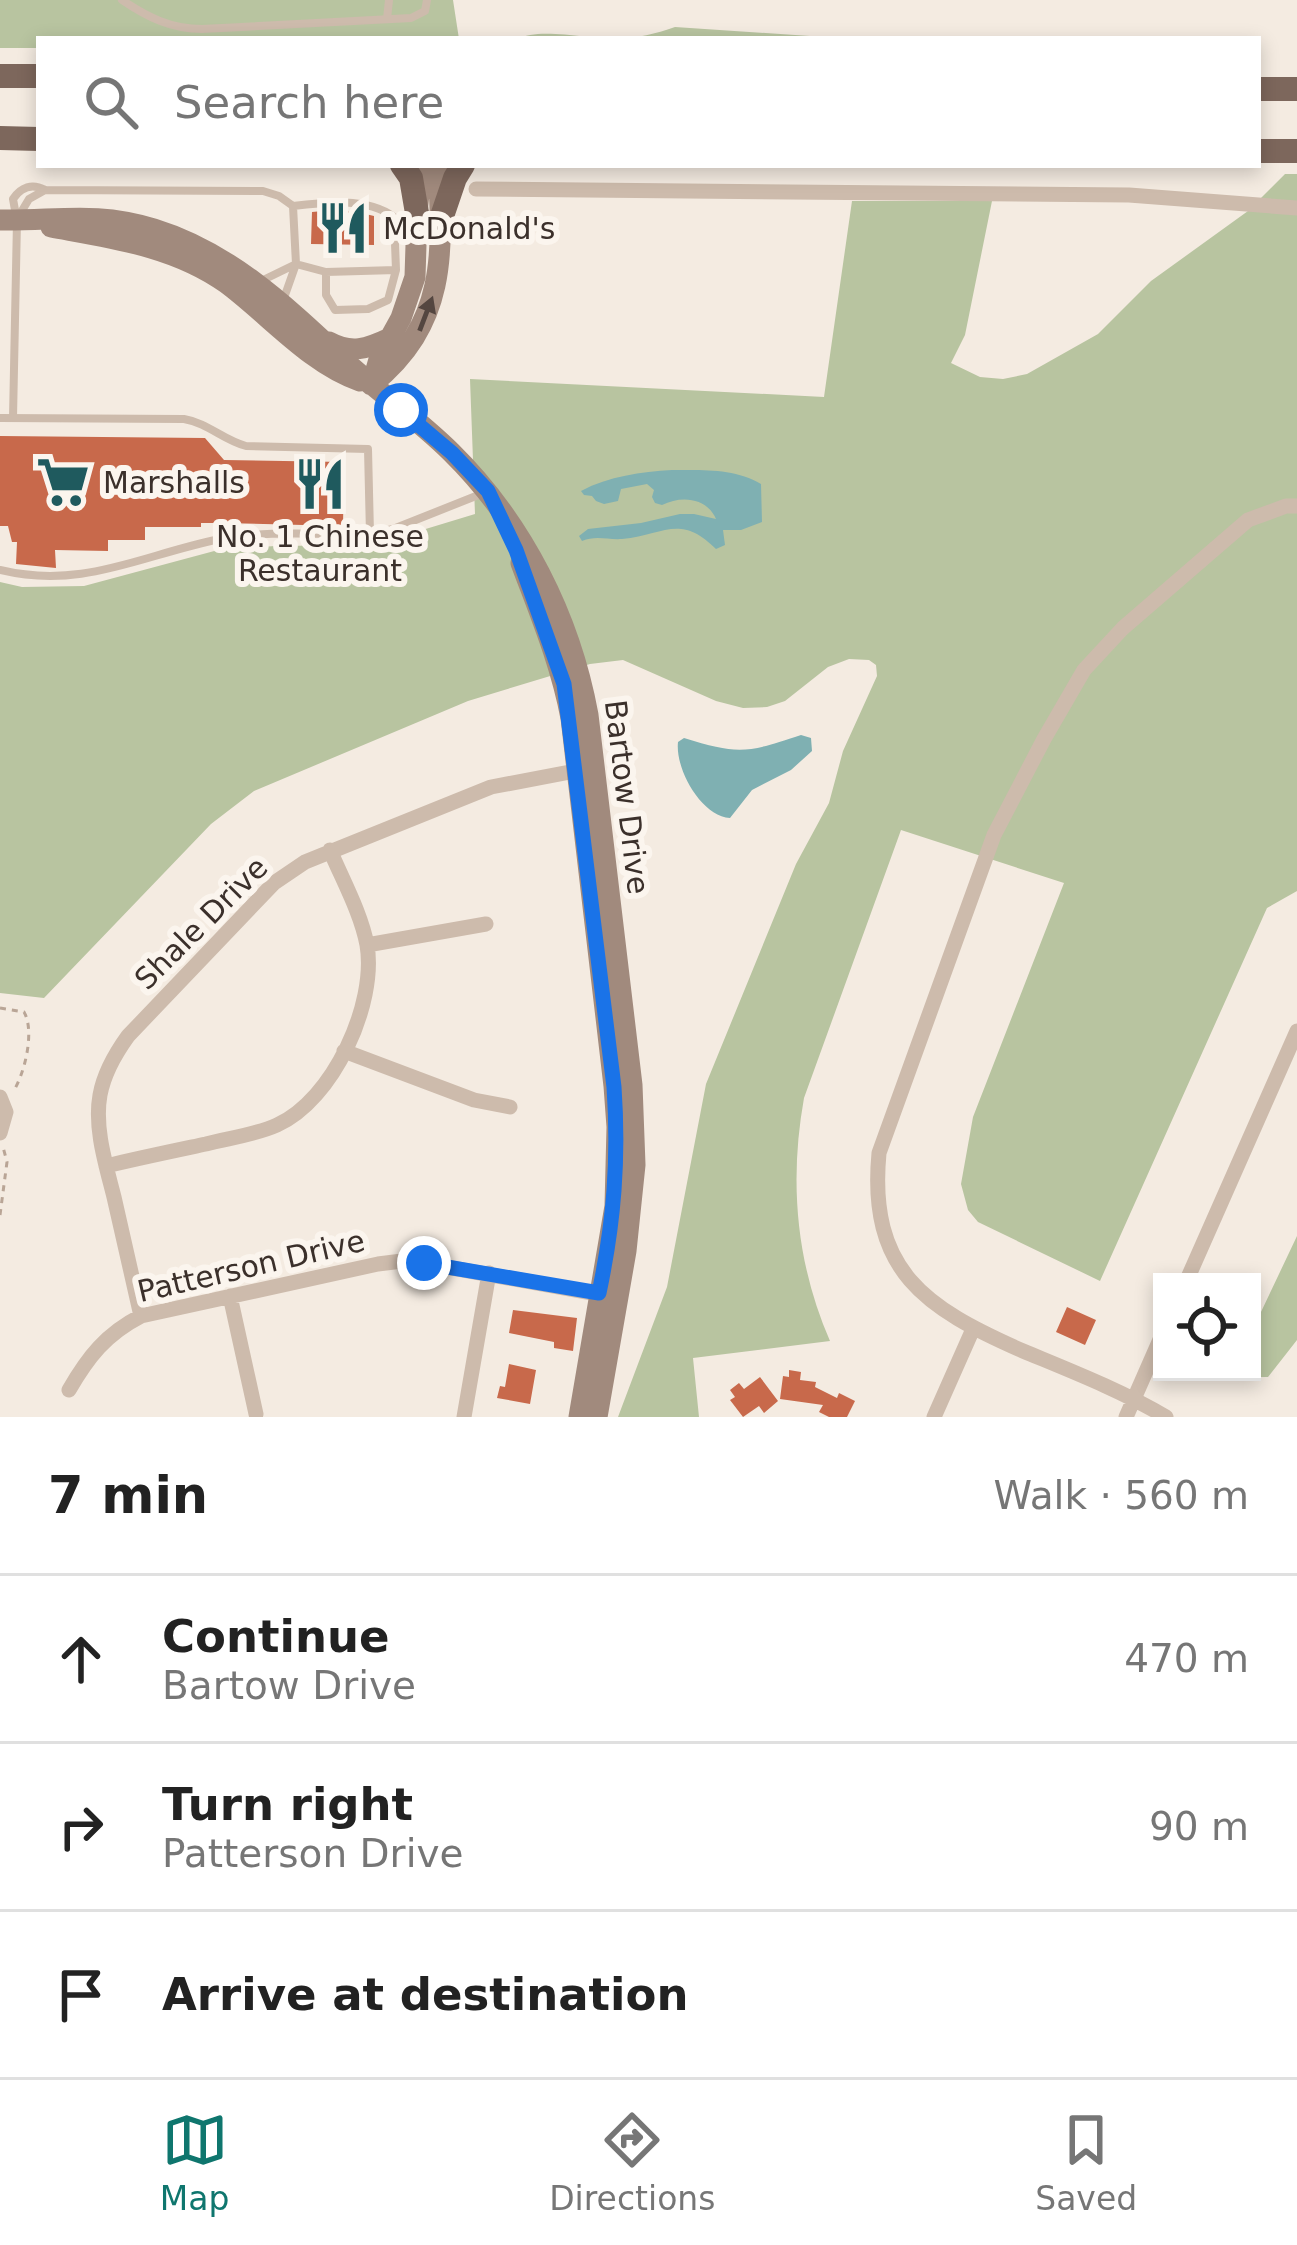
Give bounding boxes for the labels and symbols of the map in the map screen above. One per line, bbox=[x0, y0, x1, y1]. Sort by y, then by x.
restaurant icon: McDonald's bbox=[314, 199, 372, 257]
place label: McDonald's bbox=[383, 211, 556, 246]
one-way arrow bbox=[417, 296, 436, 332]
route start bbox=[374, 383, 428, 437]
supermarket icon: Marshalls bbox=[34, 453, 92, 511]
restaurant icon: No. 1 Chinese Restaurant bbox=[291, 455, 349, 513]
place label: Marshalls bbox=[103, 465, 245, 500]
place label: No. 1 Chinese Restaurant bbox=[216, 519, 424, 588]
street label: Bartow Drive bbox=[598, 698, 656, 896]
street label: Shale Drive bbox=[128, 850, 274, 996]
street label: Patterson Drive bbox=[134, 1223, 368, 1309]
route end bbox=[397, 1236, 451, 1290]

